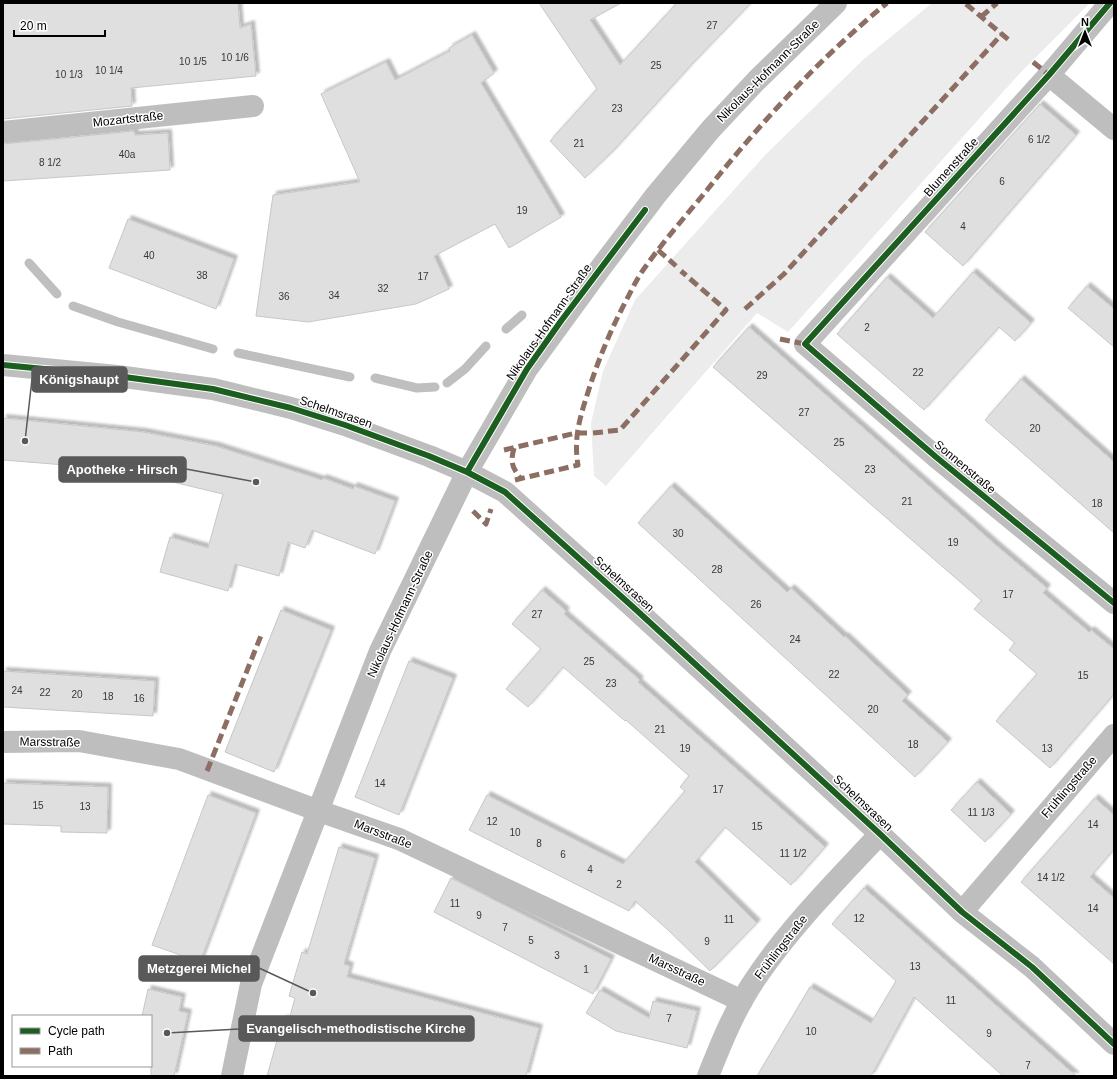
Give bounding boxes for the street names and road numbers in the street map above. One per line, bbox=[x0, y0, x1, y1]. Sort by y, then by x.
street label: Nikolaus-Hofmann-Straße bbox=[714, 17, 822, 125]
street label: Mozartstraße bbox=[92, 108, 164, 130]
street label: Blumenstraße bbox=[921, 134, 981, 199]
street label: Nikolaus-Hofmann-Straße bbox=[503, 261, 595, 383]
street label: Schelmsrasen bbox=[298, 393, 374, 431]
street label: Sonnenstraße bbox=[932, 437, 999, 497]
street label: Nikolaus-Hofmann-Straße bbox=[364, 548, 436, 680]
street label: Schelmsrasen bbox=[591, 553, 657, 615]
street label: Marsstraße bbox=[20, 734, 81, 750]
street label: Frühlingstraße bbox=[1038, 753, 1100, 821]
street label: Schelmsrasen bbox=[830, 772, 896, 834]
street label: Marsstraße bbox=[352, 817, 414, 852]
street label: Frühlingstraße bbox=[752, 912, 811, 982]
street label: Marsstraße bbox=[647, 951, 708, 989]

